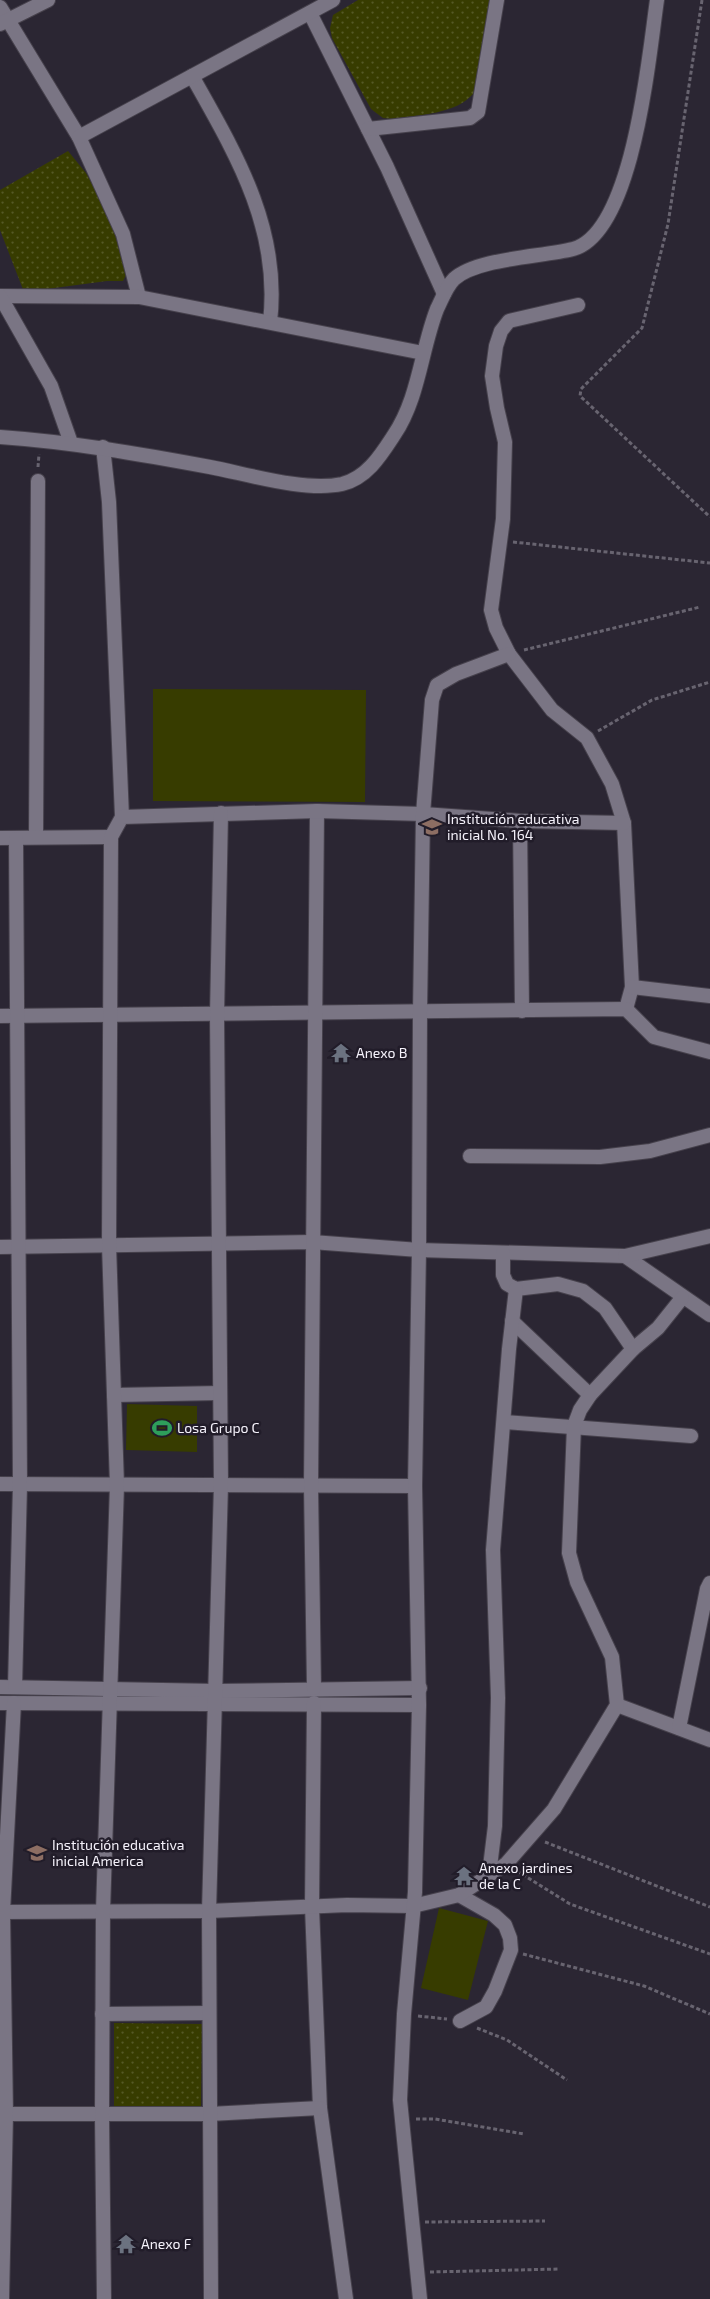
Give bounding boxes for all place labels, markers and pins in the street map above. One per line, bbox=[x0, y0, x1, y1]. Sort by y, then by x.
place label: Institución educativa inicial No. 164 bbox=[447, 810, 579, 843]
school or university icon: Institución educativa inicial No. 164 bbox=[421, 816, 443, 838]
temple icon: Anexo B bbox=[330, 1042, 352, 1064]
place label: Anexo B bbox=[356, 1044, 407, 1061]
sports icon: Losa Grupo C bbox=[151, 1417, 173, 1439]
place label: Losa Grupo C bbox=[177, 1419, 260, 1436]
place label: Institución educativa inicial America bbox=[52, 1836, 184, 1869]
school or university icon: Institución educativa inicial America bbox=[26, 1842, 48, 1864]
place label: Anexo jardines de la C bbox=[479, 1859, 573, 1892]
temple icon: Anexo jardines de la C bbox=[453, 1865, 475, 1887]
temple icon: Anexo F bbox=[115, 2233, 137, 2255]
place label: Anexo F bbox=[141, 2235, 192, 2252]

